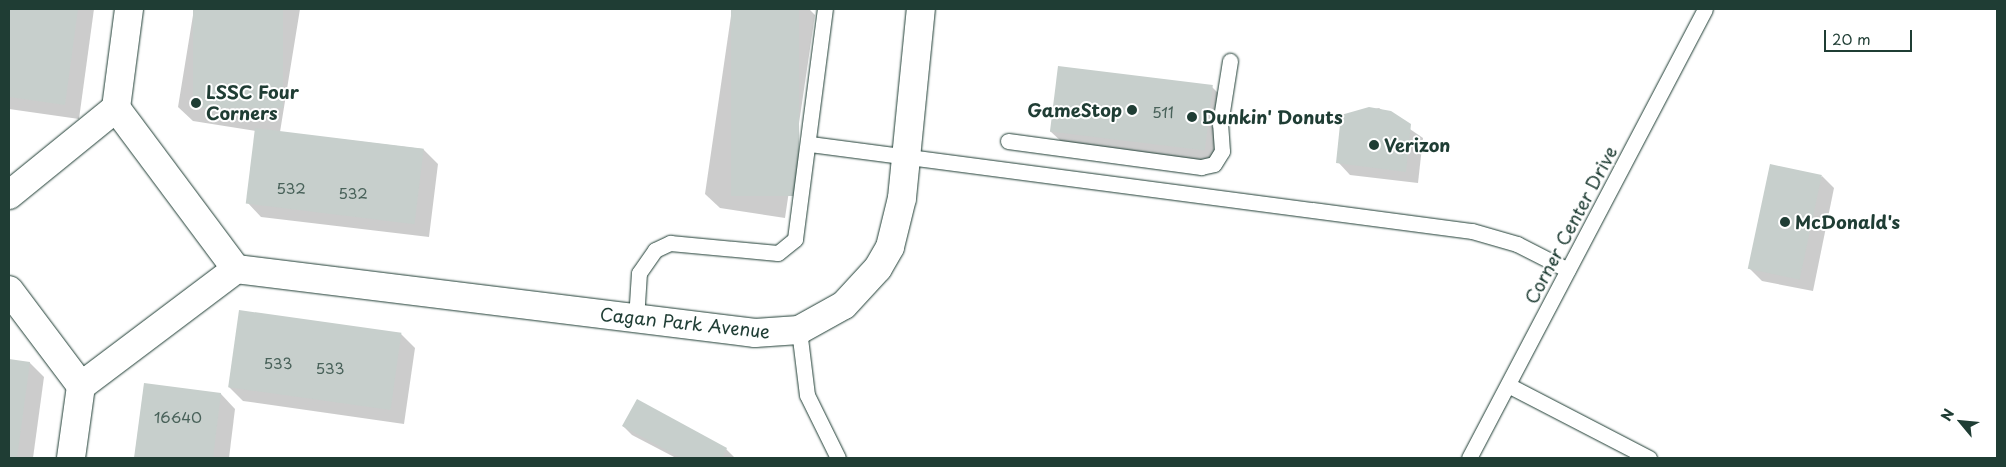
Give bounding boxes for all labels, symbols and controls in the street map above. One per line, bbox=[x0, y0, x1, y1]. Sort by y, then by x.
scale bar bbox=[1826, 20, 1914, 52]
text: 20 m bbox=[1832, 27, 1871, 50]
place label: LSSC Four Corners bbox=[206, 82, 298, 125]
marker: LSSC Four Corners bbox=[190, 97, 202, 109]
place label: GameStop bbox=[1027, 99, 1122, 121]
house number: 511 bbox=[1152, 103, 1174, 121]
marker: GameStop bbox=[1126, 104, 1138, 116]
place label: Dunkin' Donuts bbox=[1202, 106, 1343, 128]
marker: Dunkin' Donuts bbox=[1186, 111, 1198, 123]
place label: Verizon bbox=[1384, 134, 1450, 156]
marker: Verizon bbox=[1368, 139, 1380, 151]
street label: Corner Center Drive bbox=[1520, 142, 1622, 308]
house number: 532 bbox=[276, 179, 306, 197]
house number: 532 bbox=[338, 184, 368, 202]
place label: McDonald's bbox=[1795, 211, 1900, 233]
marker: McDonald's bbox=[1779, 216, 1791, 228]
street label: Cagan Park Avenue bbox=[599, 303, 771, 343]
house number: 533 bbox=[263, 354, 293, 372]
house number: 533 bbox=[315, 359, 345, 377]
north arrow bbox=[1936, 397, 1986, 447]
text: N bbox=[1935, 405, 1959, 425]
house number: 16640 bbox=[154, 408, 202, 426]

